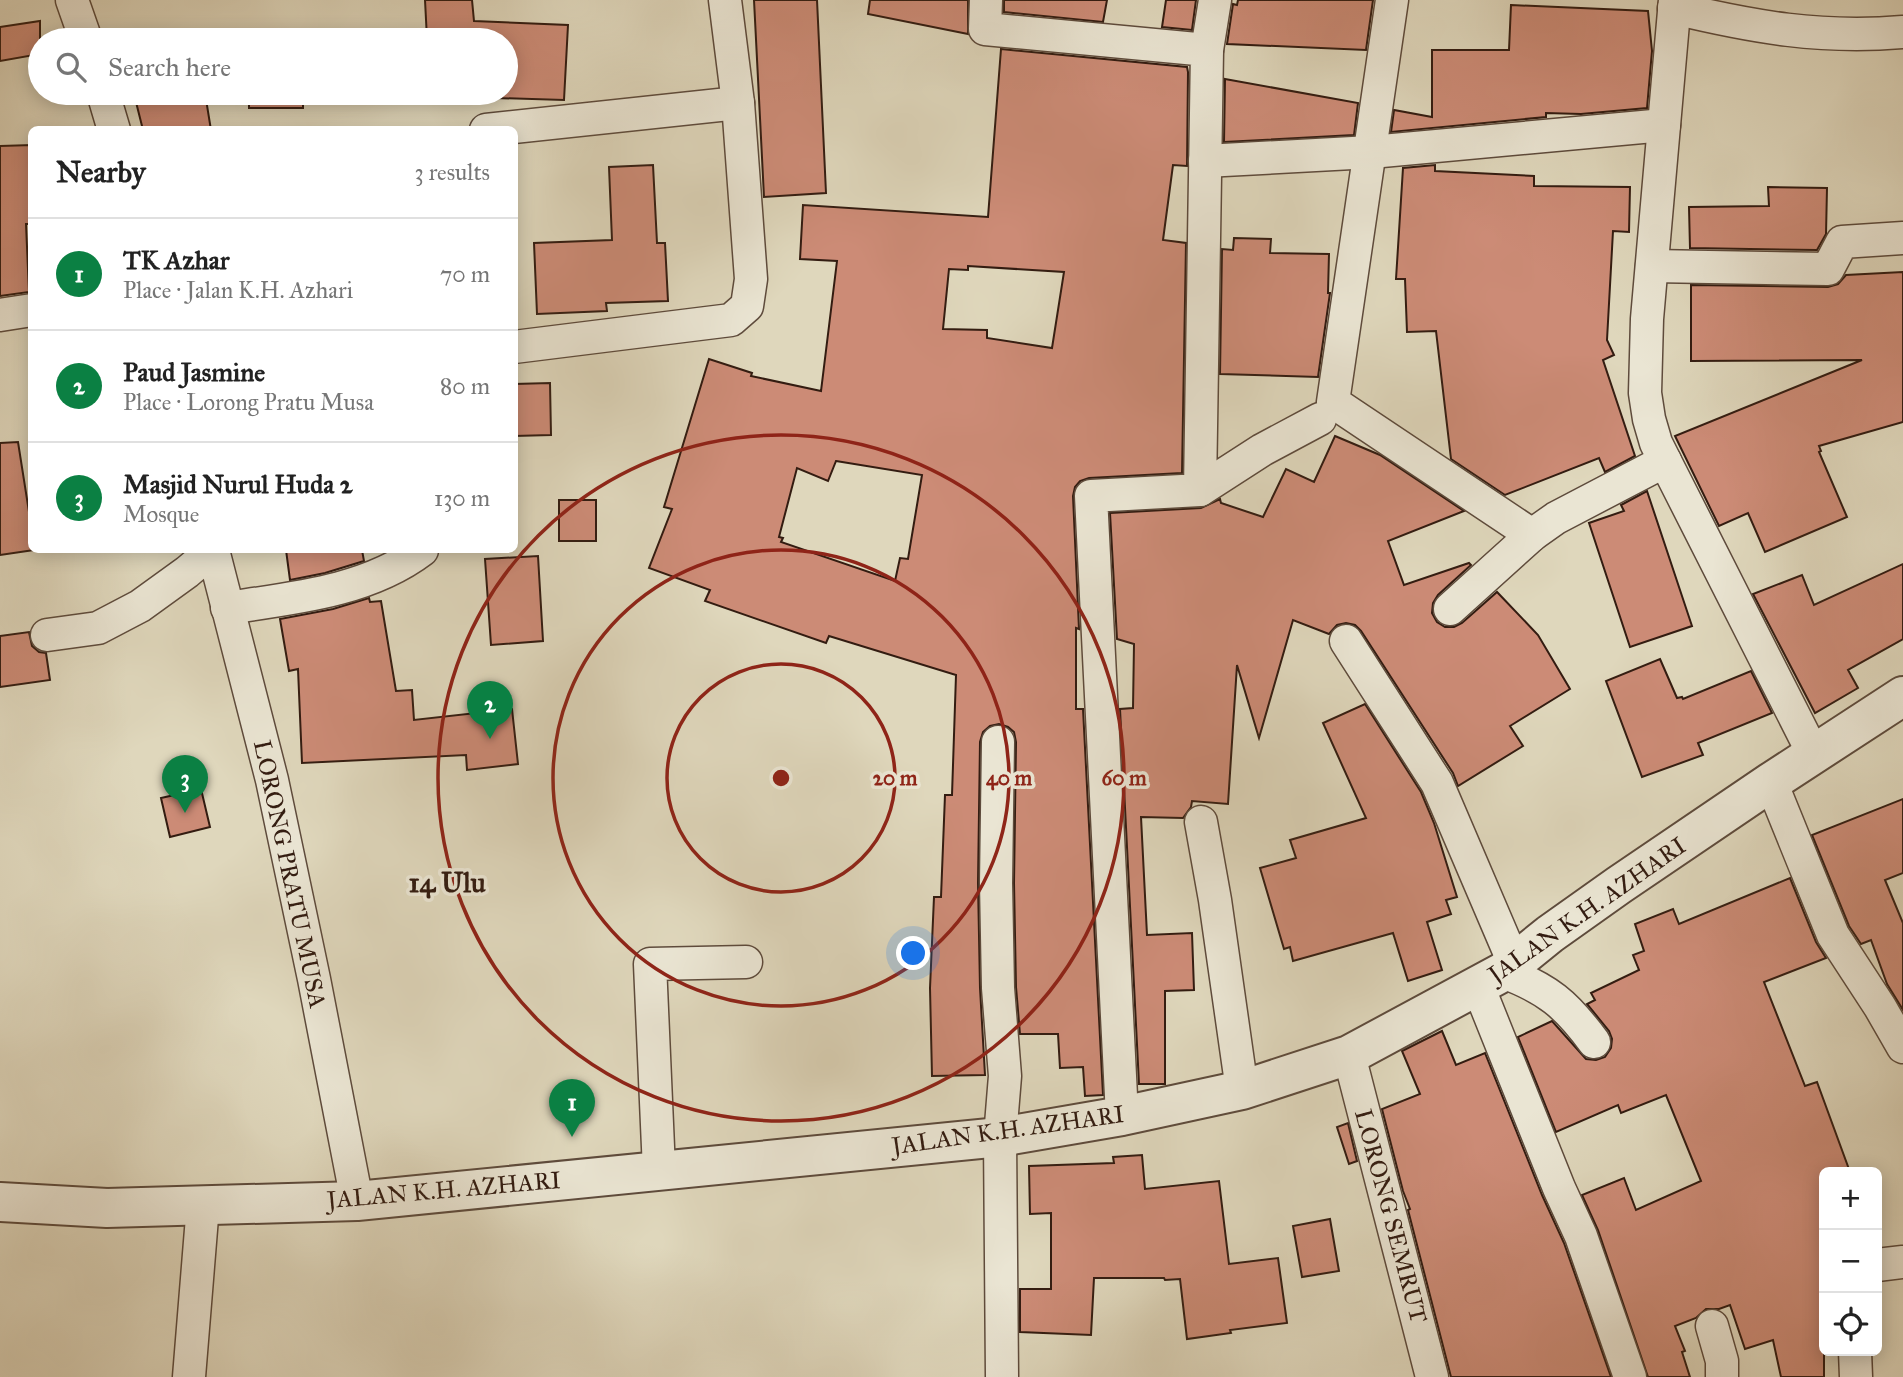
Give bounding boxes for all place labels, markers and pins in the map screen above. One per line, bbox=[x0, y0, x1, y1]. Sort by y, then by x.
pin: 2 bbox=[467, 681, 513, 739]
pin: 3 bbox=[162, 755, 208, 813]
centre of rings bbox=[769, 766, 793, 790]
pin: 1 bbox=[549, 1079, 595, 1137]

